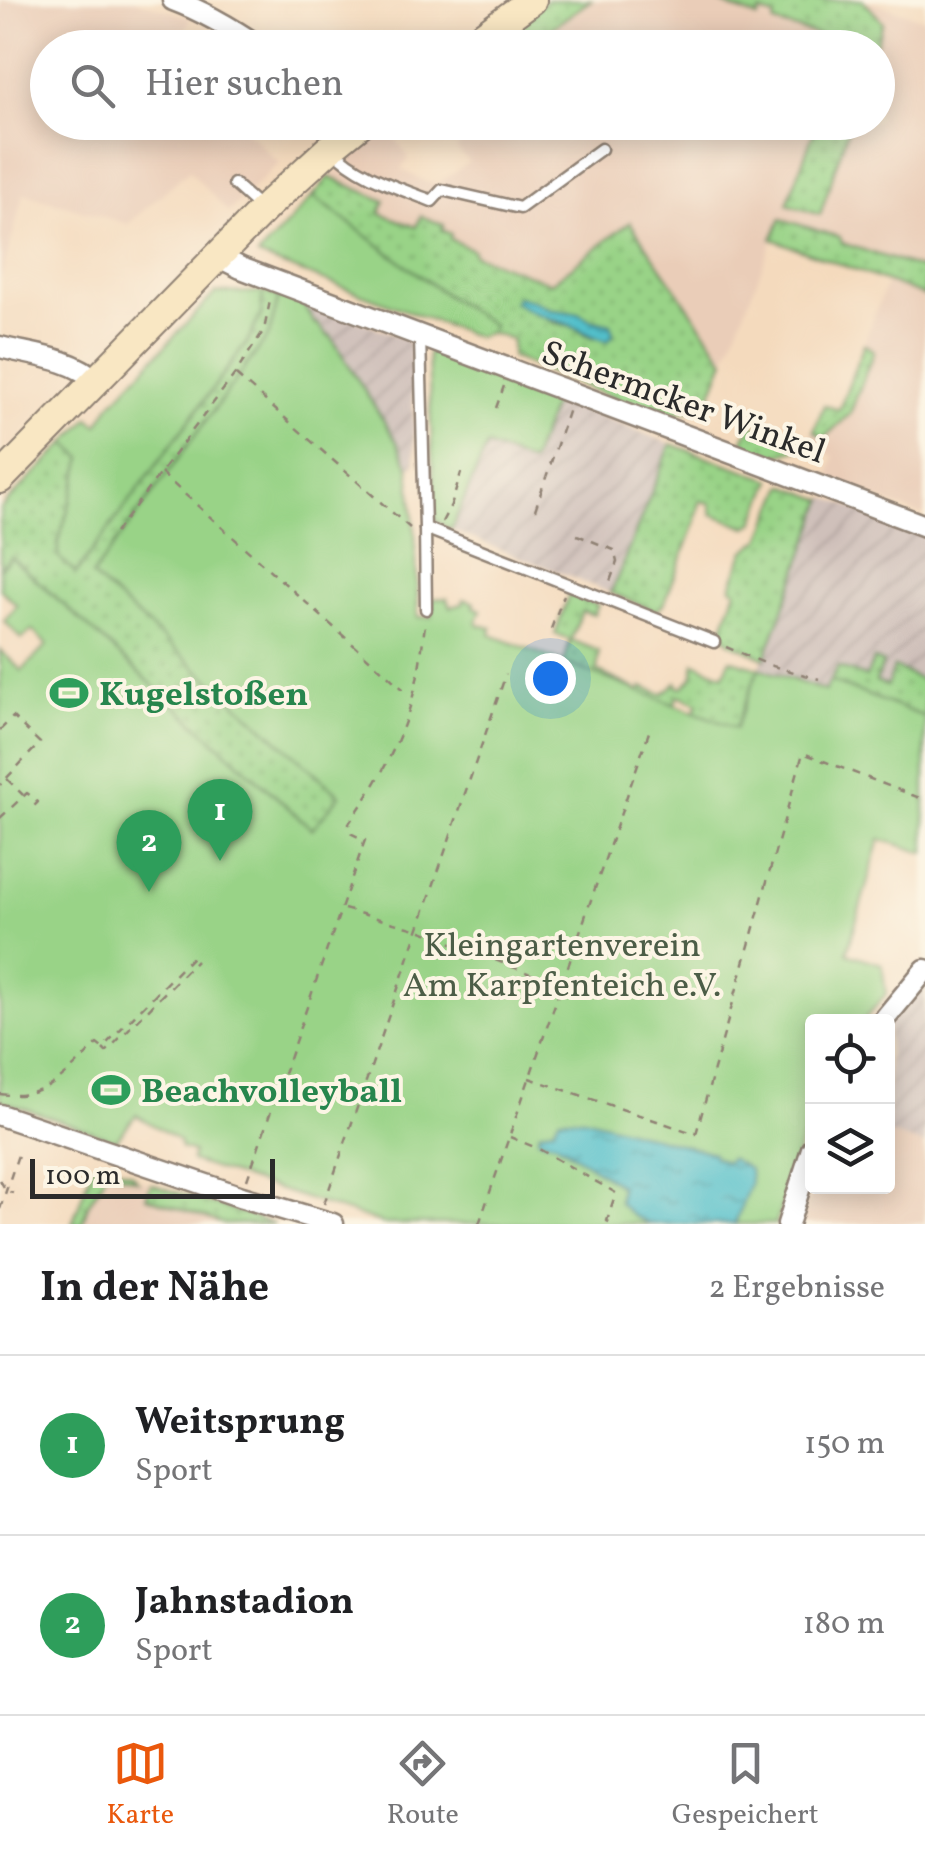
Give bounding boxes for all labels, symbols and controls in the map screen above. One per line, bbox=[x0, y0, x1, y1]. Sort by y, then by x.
search box bbox=[30, 30, 895, 140]
icon: search bbox=[65, 58, 120, 113]
text: Hier suchen bbox=[145, 59, 344, 112]
street label: Schermcker Winkel bbox=[534, 330, 832, 477]
your location bbox=[525, 653, 576, 704]
sports icon: Kugelstoßen bbox=[48, 672, 90, 714]
place label: Kugelstoßen bbox=[99, 672, 308, 720]
pin: 1 bbox=[188, 778, 252, 861]
pin: 2 bbox=[116, 810, 182, 892]
park label: Kleingartenverein Am Karpfenteich e.V. bbox=[403, 923, 721, 1011]
map controls bbox=[805, 1014, 895, 1194]
button: locate bbox=[805, 1014, 895, 1104]
sports icon: Beachvolleyball bbox=[90, 1069, 132, 1111]
place label: Beachvolleyball bbox=[141, 1069, 402, 1117]
button: layers bbox=[805, 1104, 895, 1194]
scale bar bbox=[30, 1154, 275, 1198]
text: 100 m bbox=[45, 1157, 120, 1196]
text: In der Nähe bbox=[40, 1260, 269, 1319]
text: 2 Ergebnisse bbox=[708, 1267, 885, 1311]
text: Weitsprung bbox=[135, 1397, 345, 1450]
text: 1 bbox=[66, 1423, 79, 1467]
text: 150 m bbox=[804, 1423, 885, 1467]
text: Sport bbox=[135, 1450, 213, 1494]
text: Jahnstadion bbox=[135, 1577, 354, 1630]
text: 2 bbox=[64, 1603, 81, 1647]
text: 180 m bbox=[802, 1603, 885, 1647]
text: Sport bbox=[135, 1630, 213, 1674]
tab: Karte bbox=[106, 1736, 174, 1835]
tab: Route bbox=[387, 1736, 459, 1835]
tab: Gespeichert bbox=[672, 1736, 819, 1835]

